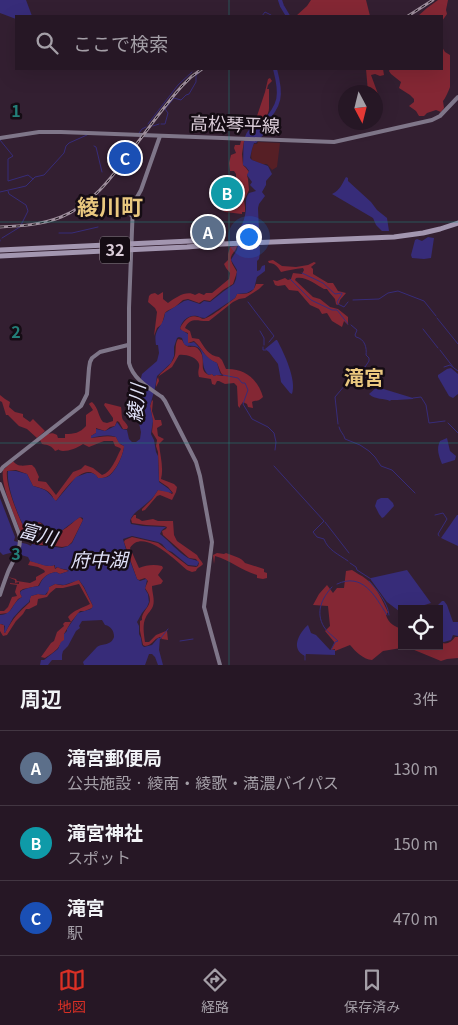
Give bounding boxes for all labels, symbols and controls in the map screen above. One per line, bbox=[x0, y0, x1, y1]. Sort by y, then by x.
search box bbox=[15, 15, 443, 70]
icon: search bbox=[33, 29, 61, 57]
text: ここで検索 bbox=[73, 29, 168, 56]
north arrow bbox=[338, 85, 383, 130]
text: 1 bbox=[11, 98, 21, 122]
street label: 高松琴平線 bbox=[190, 108, 280, 138]
pin: C bbox=[109, 139, 141, 177]
pin: B bbox=[211, 174, 243, 212]
district label: 綾川町 bbox=[77, 189, 143, 221]
pin: A bbox=[192, 213, 224, 251]
your location bbox=[236, 224, 262, 250]
road number: 32 bbox=[100, 236, 130, 264]
text: 2 bbox=[11, 319, 21, 343]
district label: 滝宮 bbox=[344, 362, 384, 391]
water label: 綾川 bbox=[119, 381, 150, 423]
water label: 富川 bbox=[17, 515, 62, 551]
text: 3 bbox=[11, 541, 21, 565]
water label: 府中湖 bbox=[70, 545, 130, 572]
map controls bbox=[398, 605, 443, 650]
button: locate bbox=[398, 605, 443, 650]
text: 周辺 bbox=[20, 683, 62, 713]
text: 3件 bbox=[413, 686, 438, 710]
text: 滝宮郵便局 bbox=[67, 743, 162, 770]
text: A bbox=[31, 756, 41, 780]
text: 130 m bbox=[393, 756, 438, 780]
text: 公共施設 · 綾南・綾歌・満濃バイパス bbox=[67, 770, 339, 794]
text: 滝宮神社 bbox=[67, 818, 143, 845]
text: B bbox=[31, 831, 41, 855]
text: 150 m bbox=[393, 831, 438, 855]
text: スポット bbox=[67, 845, 131, 869]
text: 滝宮 bbox=[67, 893, 105, 920]
text: C bbox=[31, 906, 41, 930]
text: 470 m bbox=[393, 906, 438, 930]
text: 駅 bbox=[67, 920, 83, 944]
tab: 地図 bbox=[58, 966, 86, 1016]
tab: 経路 bbox=[201, 966, 229, 1016]
tab: 保存済み bbox=[344, 966, 400, 1016]

